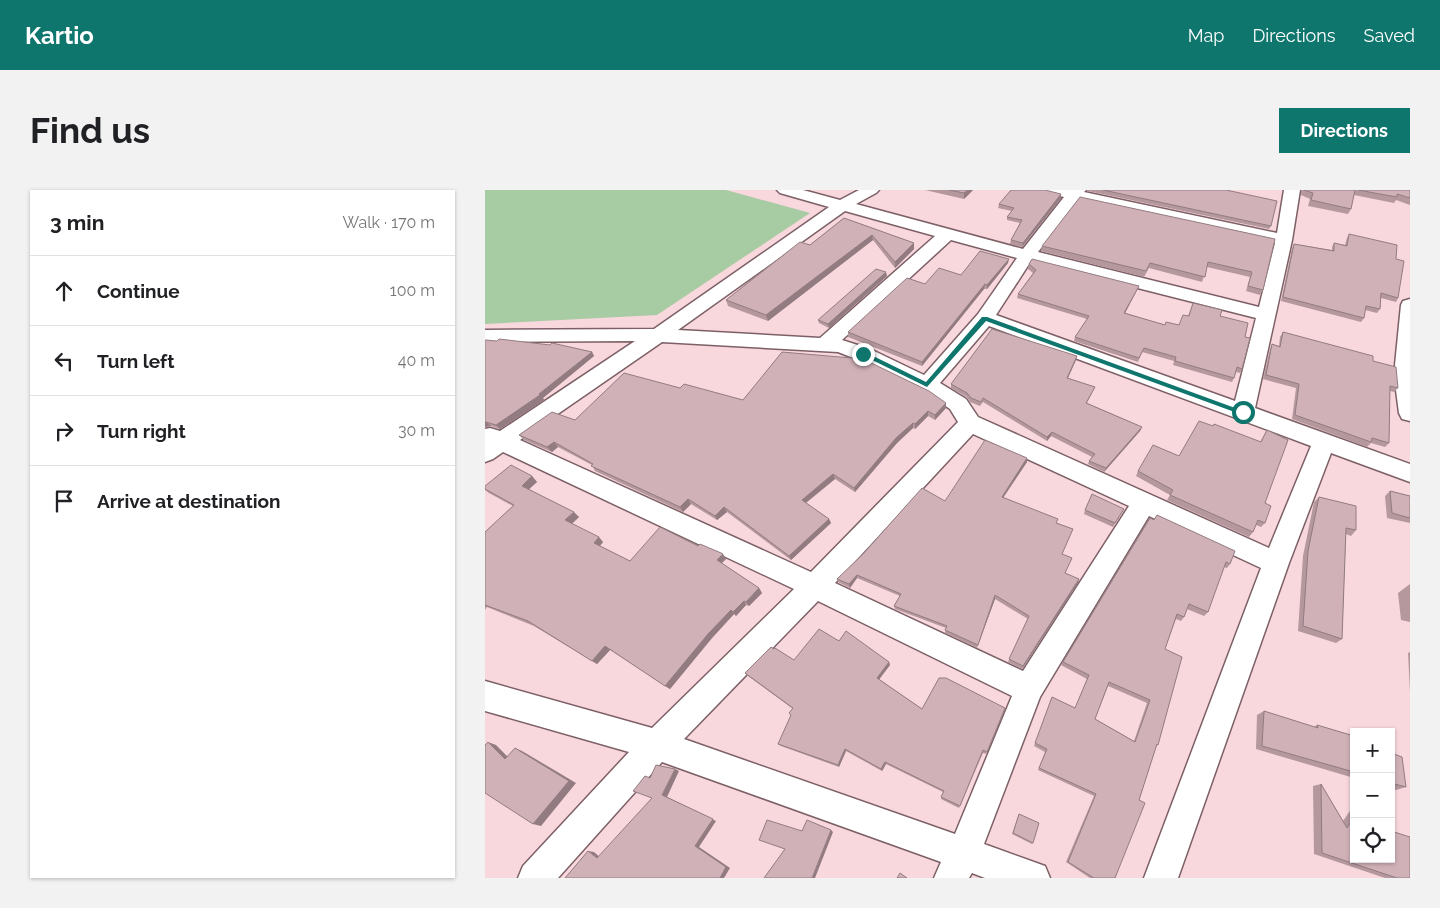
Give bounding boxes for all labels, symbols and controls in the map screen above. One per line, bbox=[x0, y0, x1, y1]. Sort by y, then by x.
text: Kartio bbox=[25, 21, 94, 50]
text: Map bbox=[1188, 25, 1224, 46]
text: Directions bbox=[1252, 25, 1336, 46]
text: Saved bbox=[1364, 25, 1415, 46]
button: Directions bbox=[1279, 108, 1410, 153]
text: Find us bbox=[30, 110, 150, 151]
text: 3 min bbox=[50, 210, 104, 235]
text: Walk · 170 m bbox=[343, 213, 435, 232]
icon: ahead bbox=[50, 277, 78, 305]
text: Continue bbox=[97, 280, 180, 302]
text: 100 m bbox=[390, 281, 435, 300]
route end bbox=[852, 343, 875, 366]
icon: left bbox=[50, 347, 78, 375]
text: Turn left bbox=[97, 350, 174, 372]
text: 40 m bbox=[398, 351, 435, 370]
route start bbox=[1232, 401, 1255, 424]
icon: right bbox=[50, 417, 78, 445]
text: Turn right bbox=[97, 420, 186, 442]
text: 30 m bbox=[398, 421, 435, 440]
icon: arrive bbox=[50, 487, 78, 515]
text: Arrive at destination bbox=[97, 490, 281, 512]
map controls bbox=[1350, 728, 1395, 863]
button: + bbox=[1350, 728, 1395, 773]
button: − bbox=[1350, 773, 1395, 818]
button: locate bbox=[1350, 818, 1395, 863]

